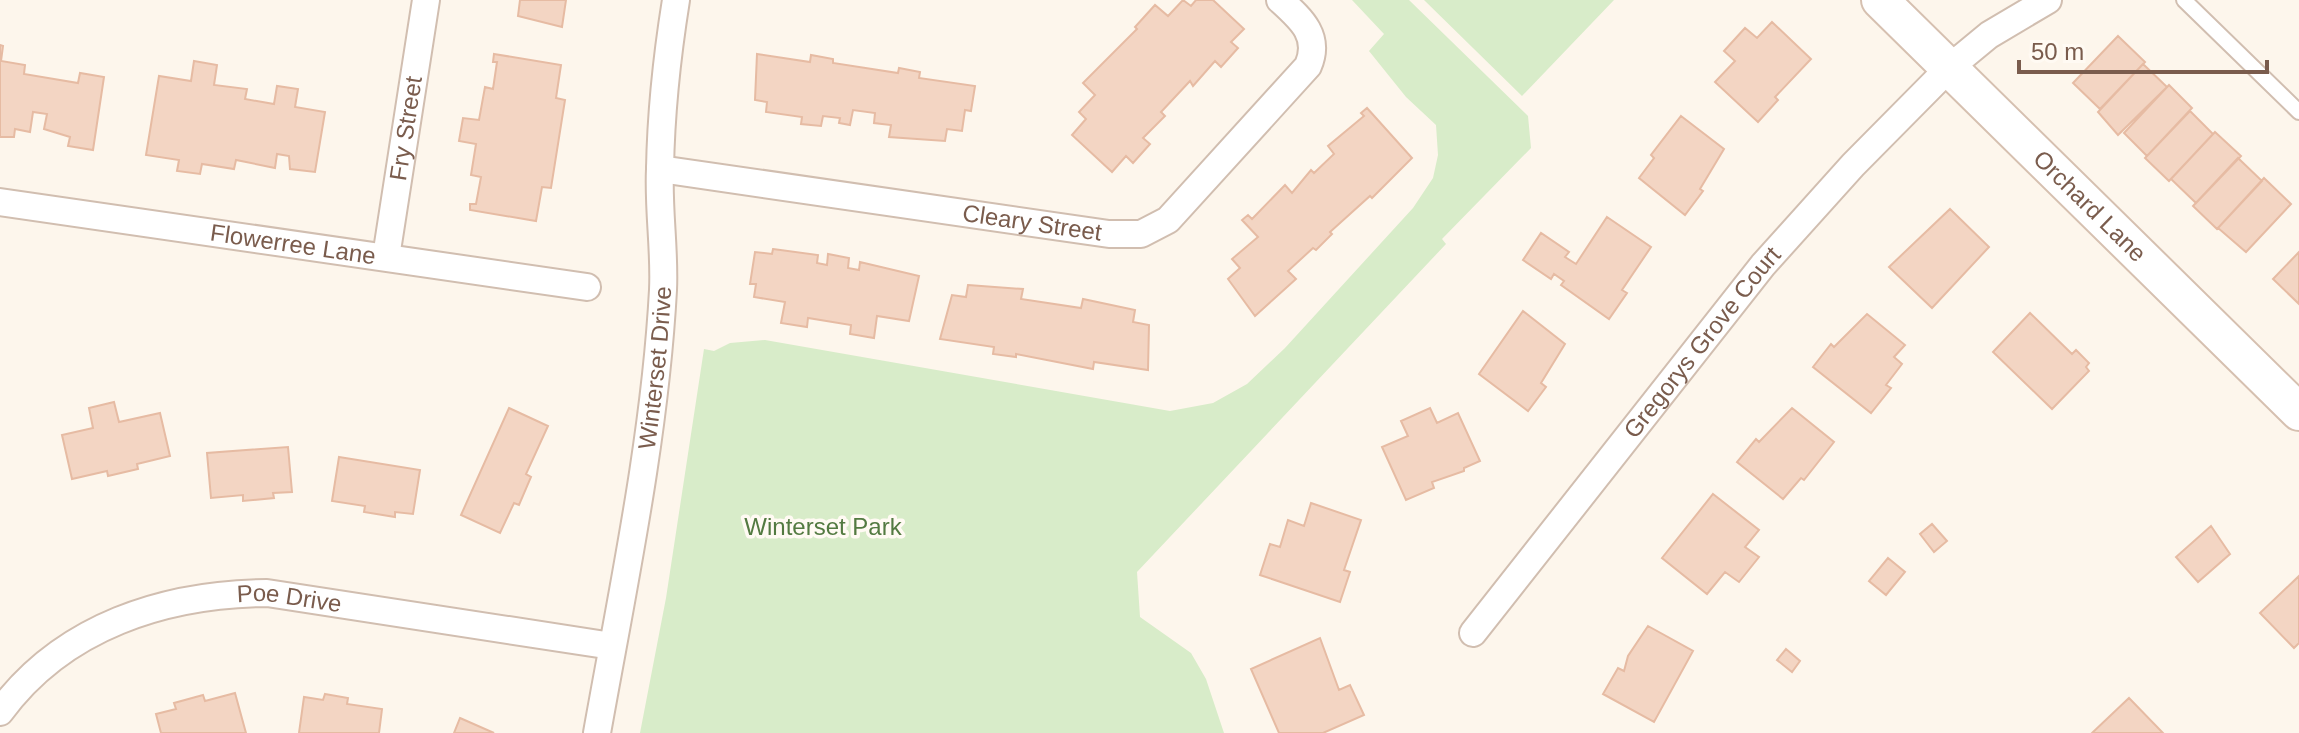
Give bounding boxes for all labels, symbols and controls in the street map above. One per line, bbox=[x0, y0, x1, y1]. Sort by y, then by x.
scale bar bbox=[2019, 24, 2267, 74]
text: 50 m bbox=[2031, 38, 2084, 65]
street label: Fry Street bbox=[384, 74, 427, 183]
street label: Orchard Lane bbox=[2028, 145, 2152, 267]
street label: Cleary Street bbox=[961, 199, 1104, 246]
street label: Flowerree Lane bbox=[208, 219, 378, 269]
street label: Gregorys Grove Court bbox=[1618, 241, 1786, 443]
street label: Winterset Drive bbox=[633, 285, 676, 451]
park label: Winterset Park bbox=[744, 513, 903, 540]
street label: Poe Drive bbox=[236, 579, 344, 617]

